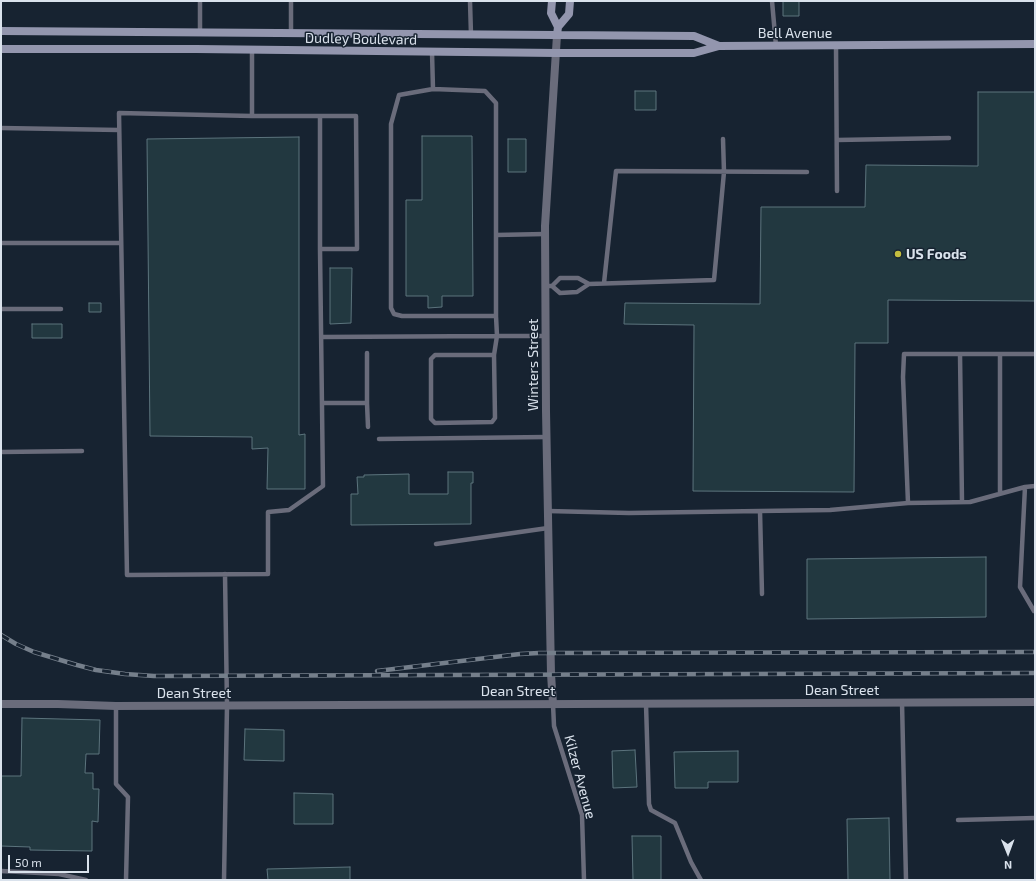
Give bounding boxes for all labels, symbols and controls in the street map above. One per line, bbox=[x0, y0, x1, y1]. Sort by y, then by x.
street label: Bell Avenue bbox=[758, 25, 832, 41]
street label: Dudley Boulevard bbox=[305, 30, 417, 48]
place label: US Foods bbox=[906, 246, 967, 262]
marker: US Foods bbox=[893, 249, 903, 259]
street label: Winters Street bbox=[525, 319, 541, 411]
street label: Dean Street bbox=[805, 682, 879, 698]
street label: Dean Street bbox=[481, 683, 555, 699]
street label: Dean Street bbox=[157, 685, 231, 701]
street label: Kilzer Avenue bbox=[561, 733, 599, 821]
north arrow bbox=[988, 833, 1028, 873]
scale bar bbox=[10, 847, 91, 873]
text: 50 m bbox=[15, 855, 42, 869]
text: N bbox=[1004, 859, 1012, 872]

